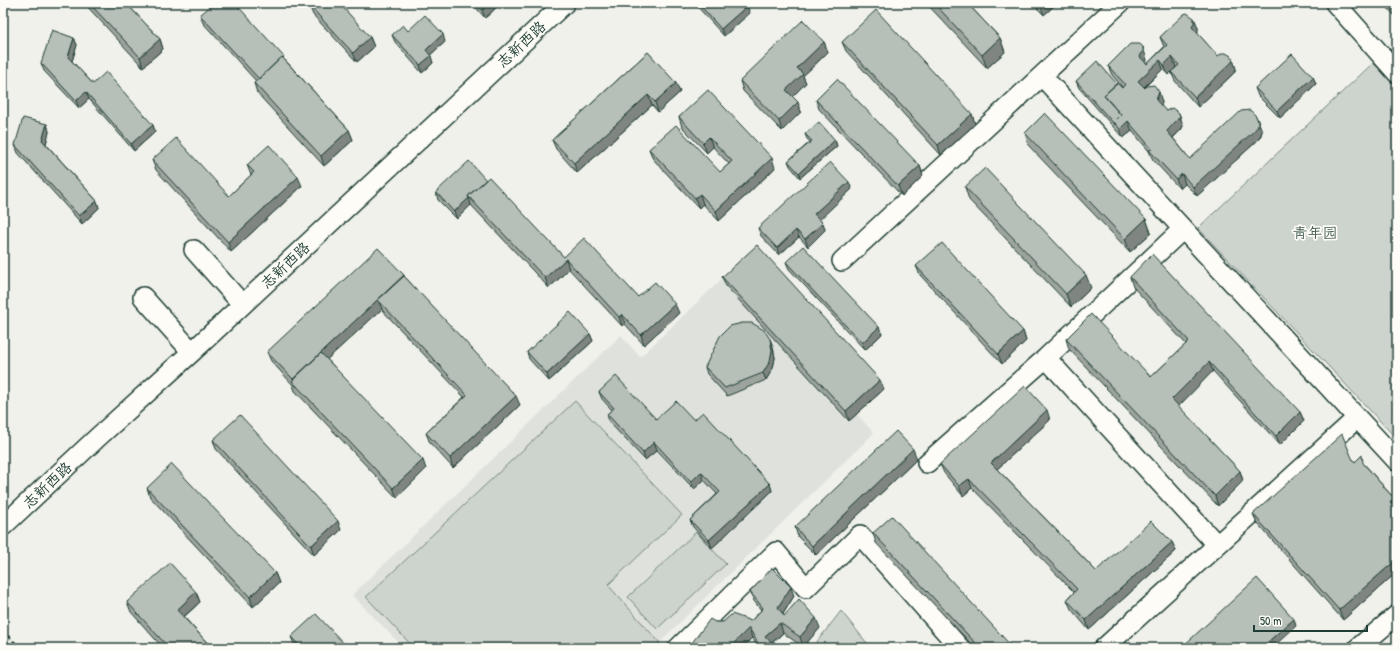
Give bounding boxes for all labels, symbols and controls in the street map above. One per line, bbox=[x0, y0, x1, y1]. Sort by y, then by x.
street label: 志新西路 bbox=[492, 16, 550, 72]
park label: 青年园 bbox=[1292, 222, 1338, 243]
street label: 志新西路 bbox=[256, 237, 314, 293]
street label: 志新西路 bbox=[18, 457, 76, 513]
scale bar bbox=[1254, 607, 1367, 633]
text: 50 m bbox=[1260, 612, 1281, 629]

